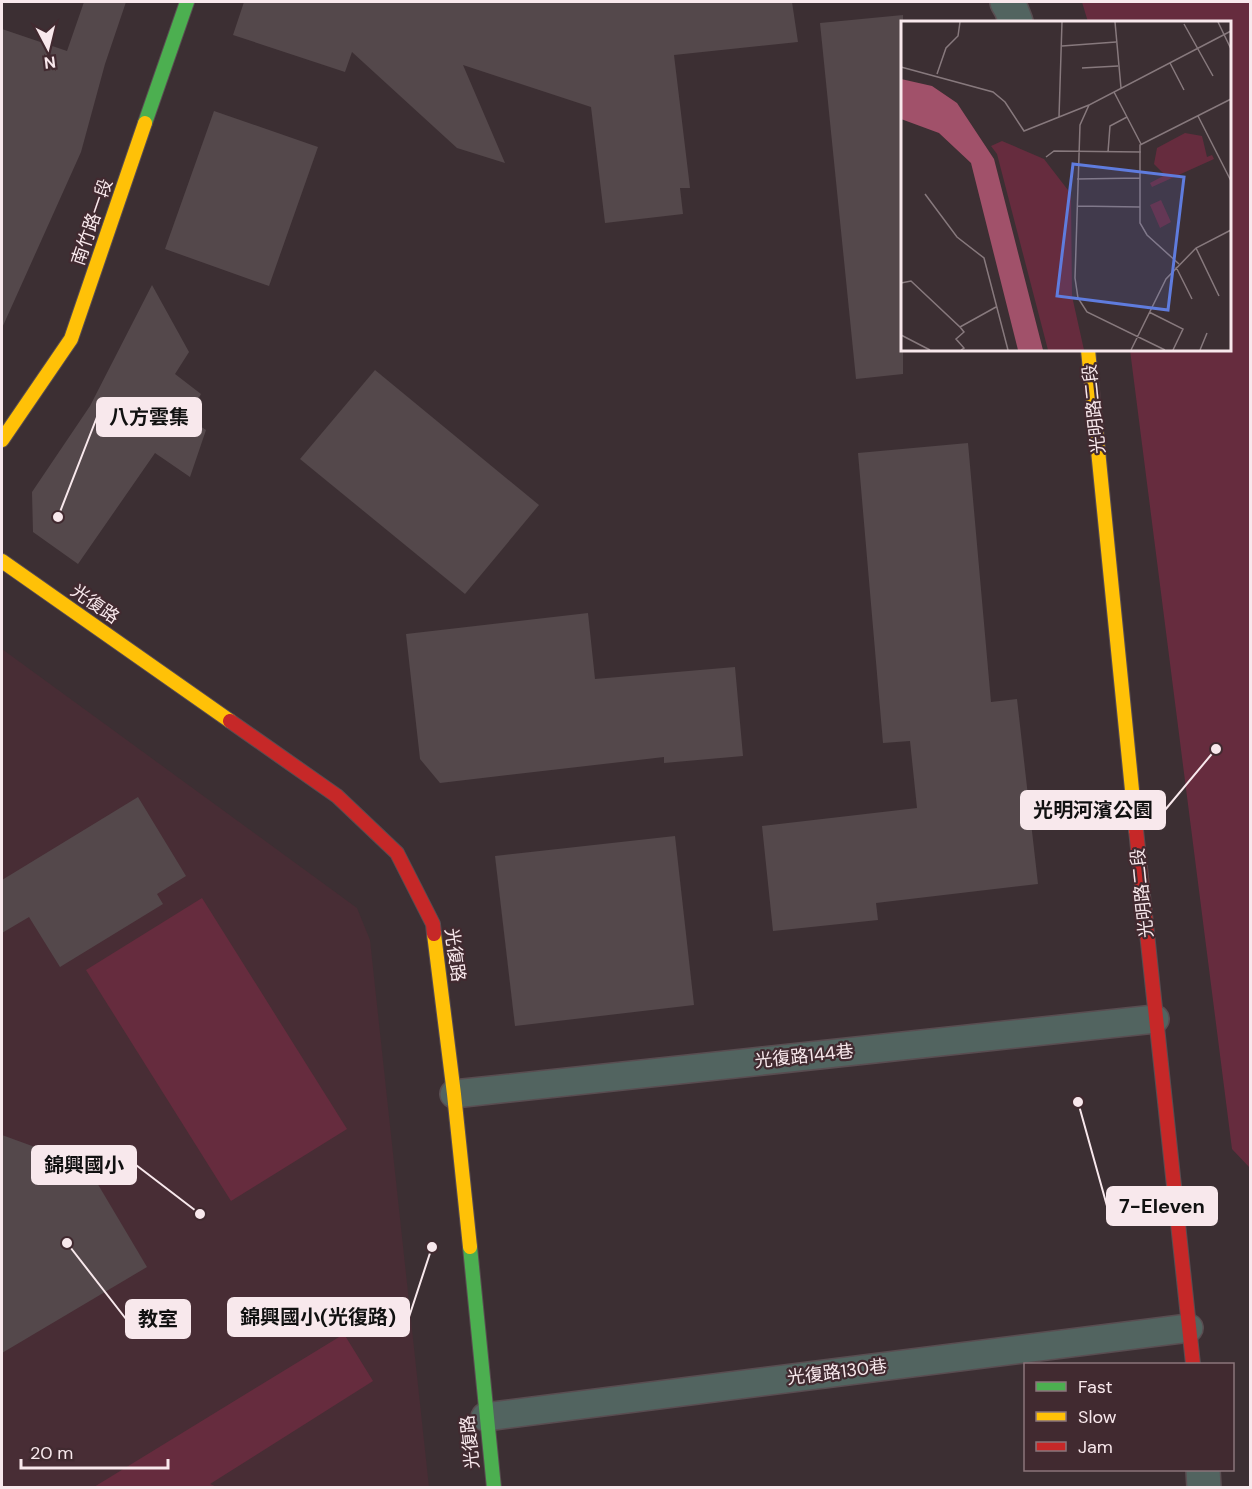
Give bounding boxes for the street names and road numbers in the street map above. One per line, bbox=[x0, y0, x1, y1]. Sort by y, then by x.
street label: 南竹路一段 bbox=[66, 176, 118, 268]
street label: 光明路二段 bbox=[1077, 363, 1111, 455]
street label: 光復路 bbox=[66, 579, 124, 629]
street label: 光明路二段 bbox=[1125, 847, 1159, 939]
street label: 光復路 bbox=[439, 927, 471, 983]
street label: 光復路144巷 bbox=[753, 1039, 855, 1073]
street label: 光復路130巷 bbox=[786, 1354, 888, 1390]
street label: 光復路 bbox=[455, 1414, 485, 1470]

